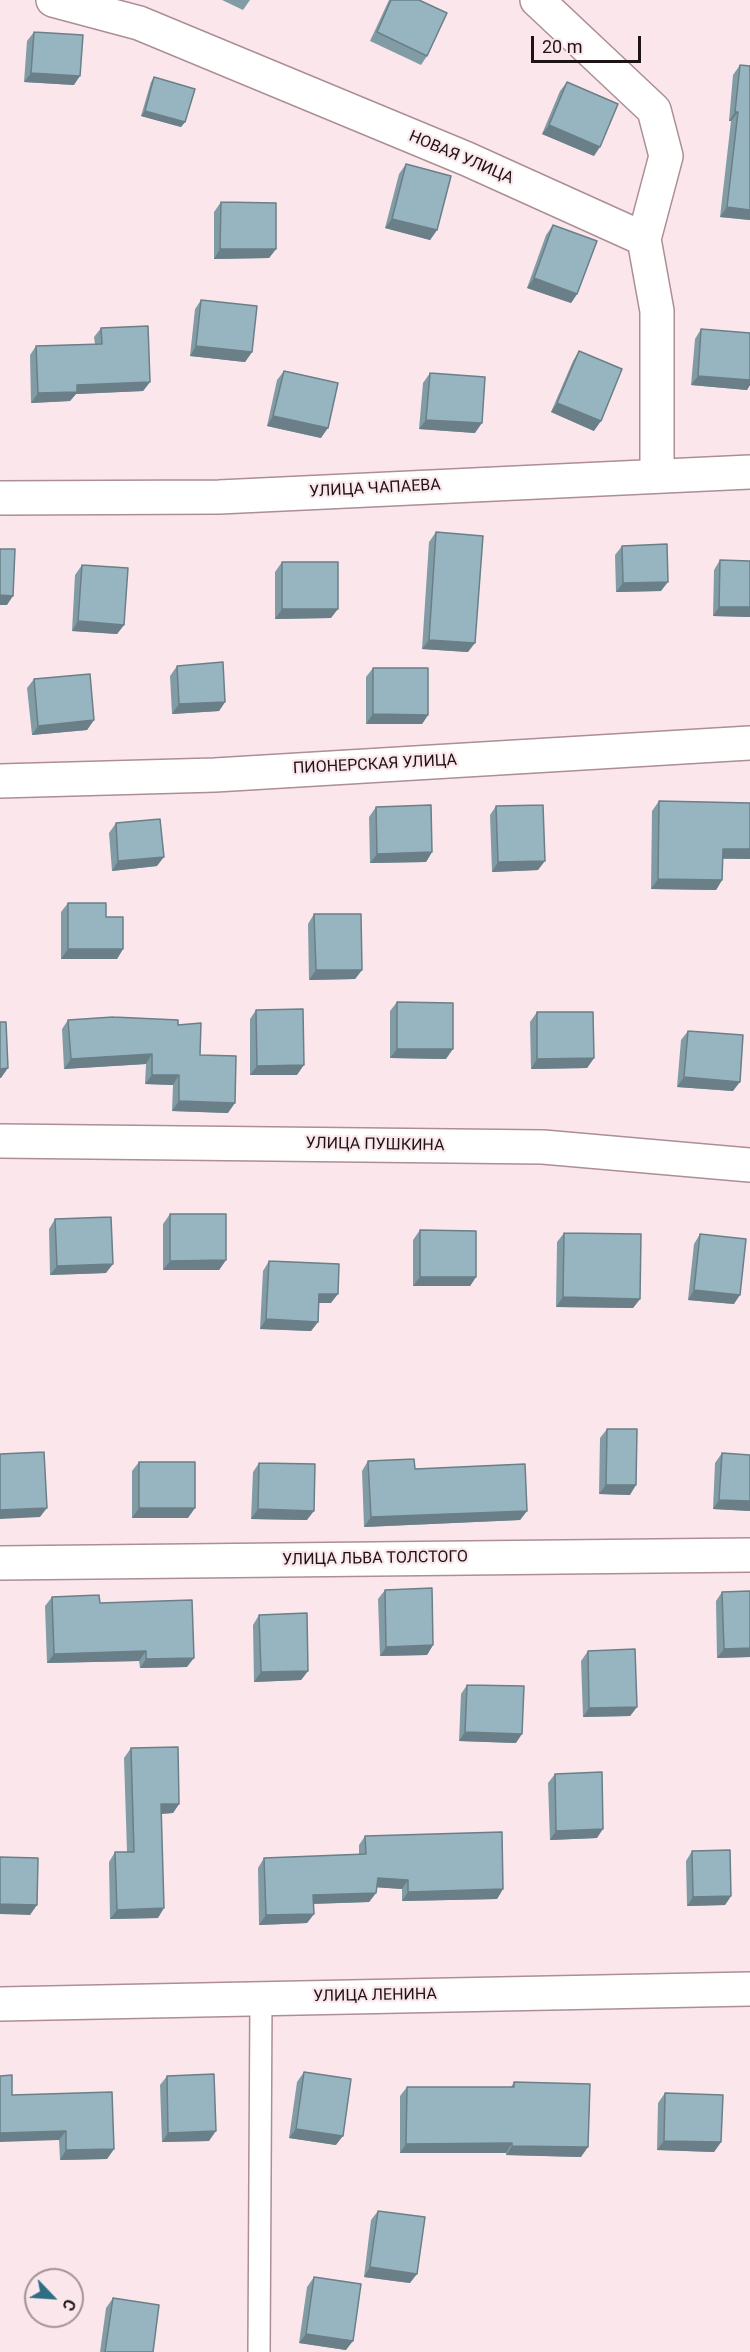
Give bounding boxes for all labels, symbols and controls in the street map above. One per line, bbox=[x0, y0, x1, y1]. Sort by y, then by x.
scale bar bbox=[534, 24, 644, 62]
text: 20 m bbox=[542, 36, 582, 57]
street label: НОВАЯ УЛИЦА bbox=[406, 127, 516, 189]
street label: УЛИЦА ЧАПАЕВА bbox=[309, 476, 441, 502]
street label: ПИОНЕРСКАЯ УЛИЦА bbox=[292, 751, 458, 779]
street label: УЛИЦА ПУШКИНА bbox=[305, 1134, 445, 1156]
street label: УЛИЦА ЛЬВА ТОЛСТОГО bbox=[282, 1548, 468, 1570]
street label: УЛИЦА ЛЕНИНА bbox=[313, 1985, 437, 2007]
north arrow bbox=[24, 2268, 84, 2328]
text: С bbox=[58, 2296, 80, 2314]

